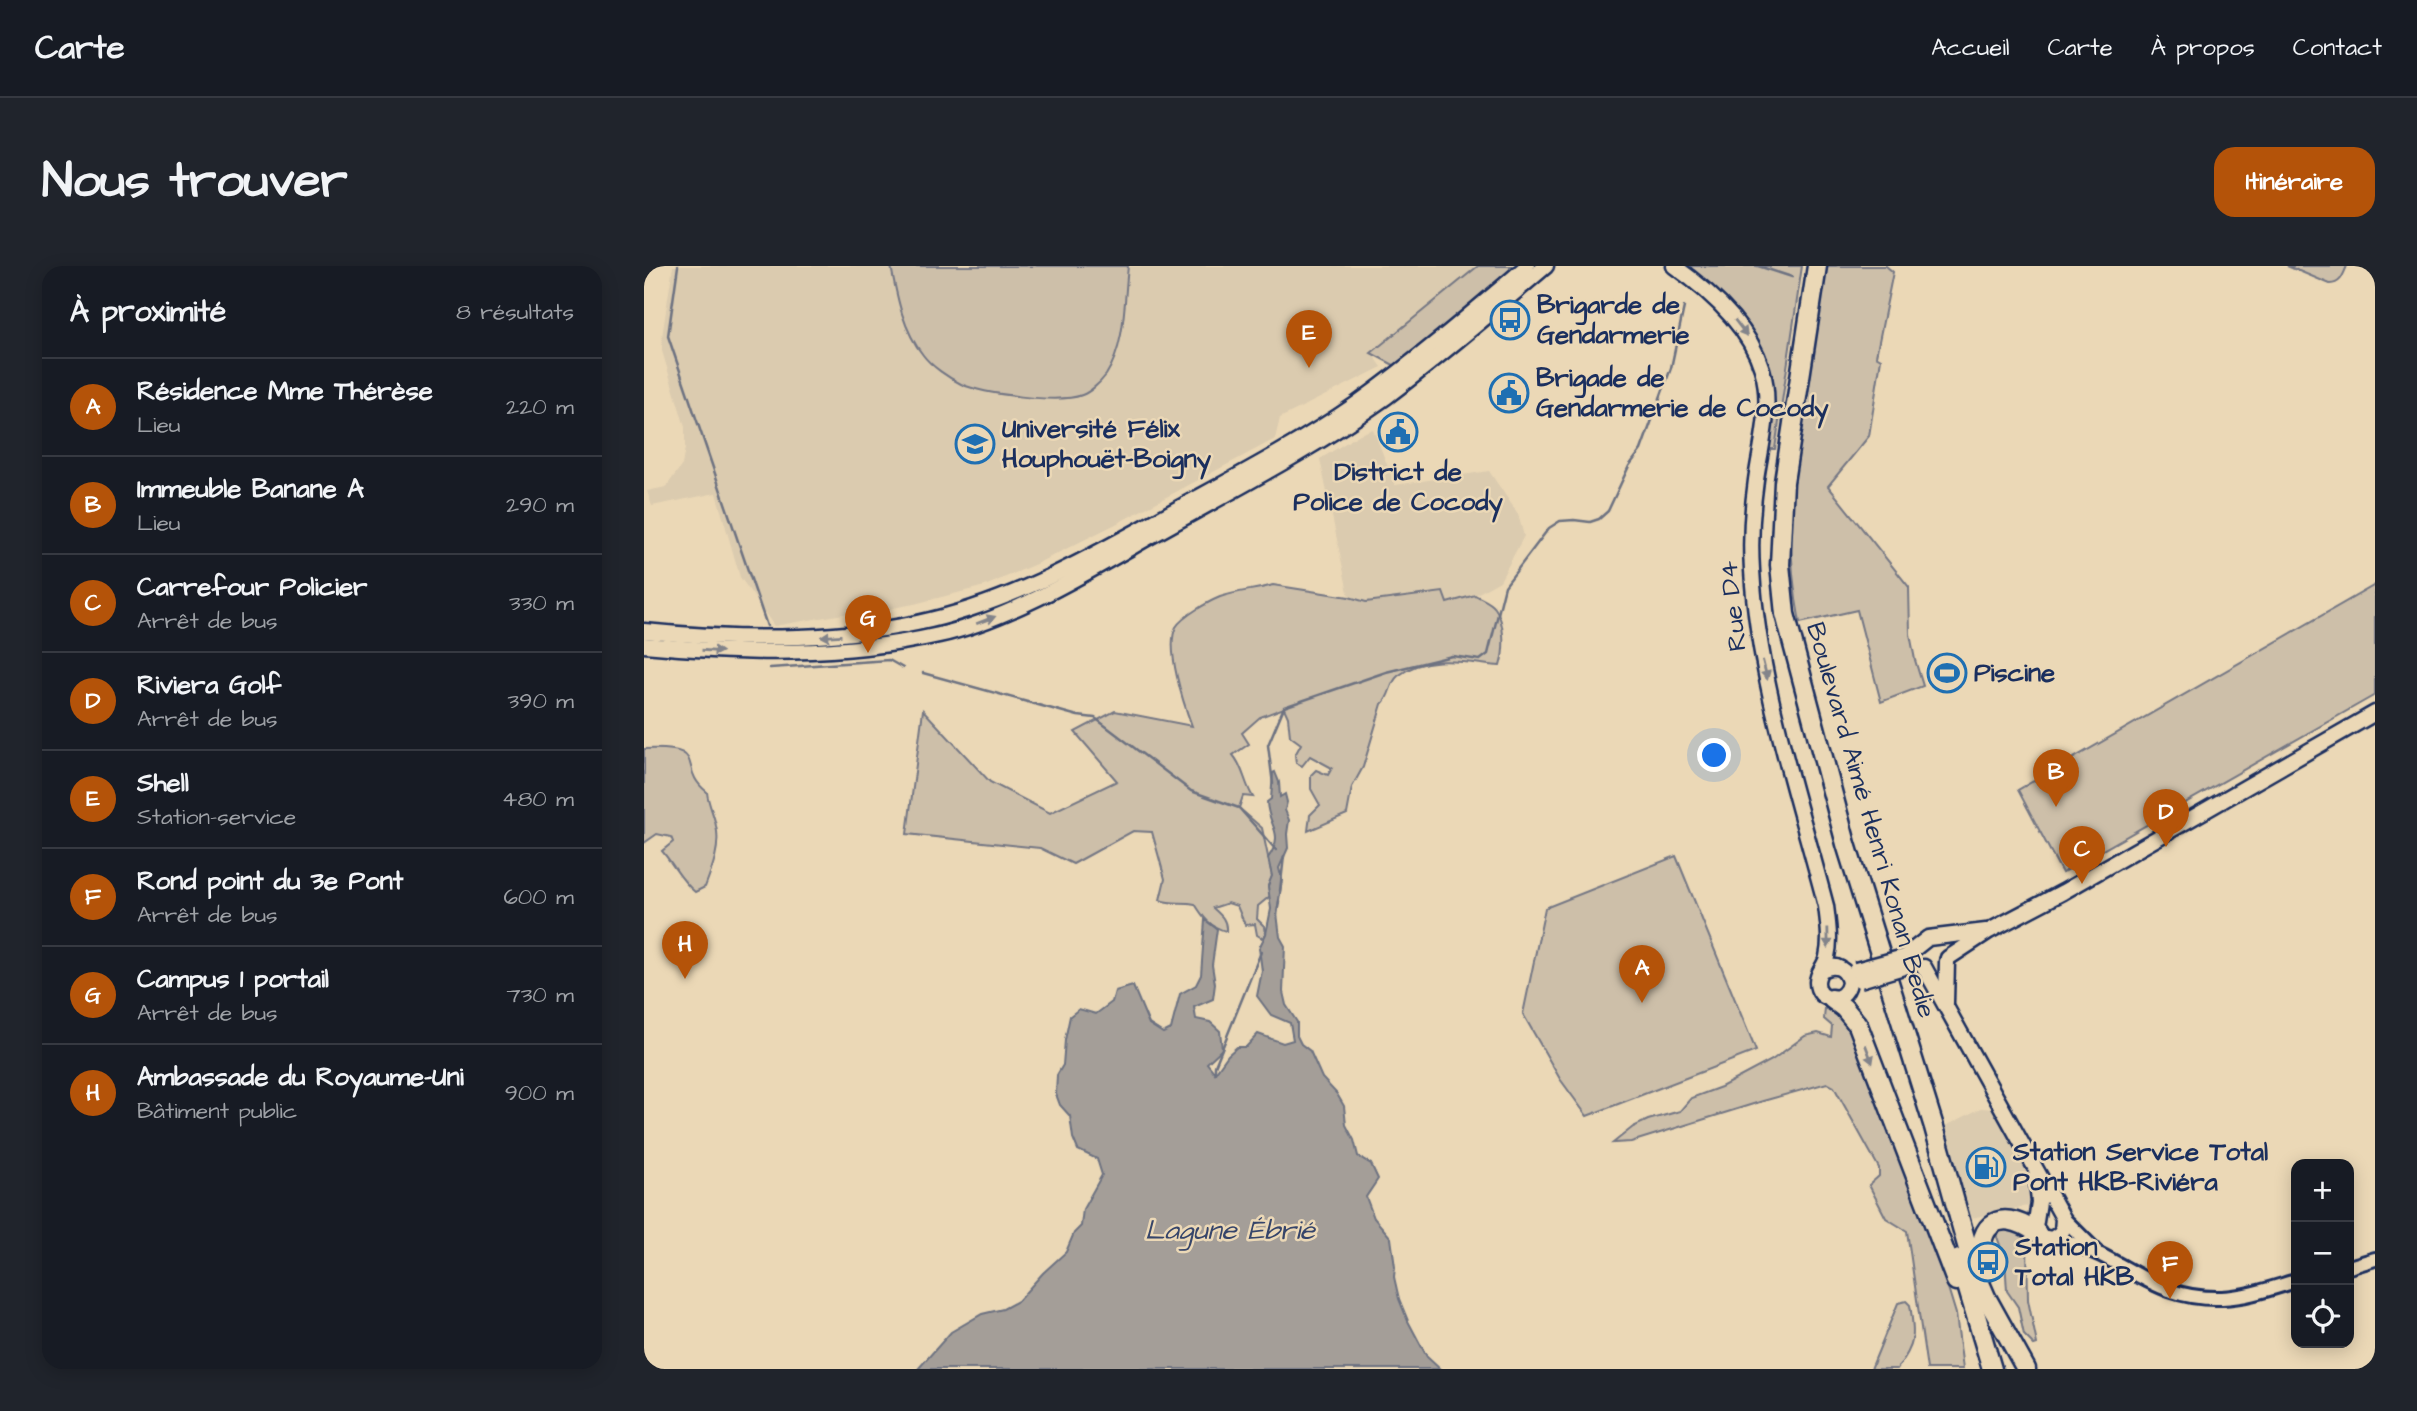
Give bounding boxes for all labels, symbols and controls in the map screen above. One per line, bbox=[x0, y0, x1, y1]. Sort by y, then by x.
text: Carte bbox=[35, 25, 125, 71]
text: Accueil bbox=[1931, 31, 2010, 65]
text: Carte bbox=[2048, 31, 2113, 65]
text: À propos bbox=[2151, 31, 2255, 65]
text: Contact bbox=[2293, 31, 2382, 65]
button: Itinéraire bbox=[2214, 147, 2375, 217]
text: Nous trouver bbox=[42, 148, 348, 216]
place label: Brigarde de Gendarmerie bbox=[1537, 287, 1690, 353]
text: À proximité bbox=[70, 291, 226, 333]
text: 8 résultats bbox=[456, 296, 574, 328]
bus stop icon: Brigarde de Gendarmerie bbox=[1489, 299, 1531, 341]
pin: E bbox=[1286, 310, 1332, 368]
one-way arrow bbox=[1733, 319, 1748, 337]
place label: Brigade de Gendarmerie de Cocody bbox=[1536, 360, 1829, 429]
public building icon: Brigade de Gendarmerie de Cocody bbox=[1488, 372, 1530, 414]
text: Résidence Mme Thérèse bbox=[137, 373, 433, 409]
text: A bbox=[86, 391, 100, 423]
text: 220 m bbox=[506, 391, 574, 423]
text: Lieu bbox=[137, 409, 181, 441]
place label: Université Félix Houphouët-Boigny bbox=[1002, 411, 1212, 480]
public building icon: District de Police de Cocody bbox=[1377, 411, 1419, 453]
school or university icon: Université Félix Houphouët-Boigny bbox=[954, 423, 996, 465]
place label: District de Police de Cocody bbox=[1293, 454, 1504, 523]
text: Immeuble Banane A bbox=[137, 471, 364, 507]
text: B bbox=[85, 489, 101, 521]
text: 290 m bbox=[506, 489, 574, 521]
text: Lieu bbox=[137, 507, 181, 539]
street label: Rue D4 bbox=[1710, 559, 1756, 653]
text: Carrefour Policier bbox=[137, 569, 367, 605]
text: C bbox=[85, 587, 101, 619]
text: 330 m bbox=[509, 587, 574, 619]
pin: G bbox=[845, 595, 891, 653]
text: Arrêt de bus bbox=[137, 605, 278, 637]
one-way arrow bbox=[975, 615, 996, 626]
street label: Boulevard Aimé Henri Konan Bedie bbox=[1797, 618, 1945, 1022]
one-way arrow bbox=[819, 630, 841, 641]
one-way arrow bbox=[701, 646, 723, 657]
sports icon: Piscine bbox=[1926, 652, 1968, 694]
place label: Piscine bbox=[1974, 655, 2055, 691]
one-way arrow bbox=[1760, 659, 1771, 681]
text: Riviera Golf bbox=[137, 667, 281, 703]
text: D bbox=[86, 685, 100, 717]
text: 390 m bbox=[508, 685, 574, 717]
text: Arrêt de bus bbox=[137, 703, 278, 735]
your location bbox=[1697, 738, 1731, 772]
pin: B bbox=[2033, 749, 2079, 807]
text: Shell bbox=[137, 765, 189, 801]
text: E bbox=[86, 783, 100, 815]
text: 480 m bbox=[502, 783, 574, 815]
pin: D bbox=[2143, 789, 2189, 847]
text: Station-service bbox=[137, 801, 296, 833]
pin: C bbox=[2059, 826, 2105, 884]
text: Rond point du 3e Pont bbox=[137, 863, 403, 899]
text: F bbox=[85, 881, 101, 913]
text: 600 m bbox=[503, 881, 574, 913]
text: Arrêt de bus bbox=[137, 899, 278, 931]
pin: H bbox=[662, 921, 708, 979]
one-way arrow bbox=[1822, 927, 1834, 949]
pin: A bbox=[1619, 945, 1665, 1003]
text: Campus 1 portail bbox=[137, 961, 329, 997]
text: G bbox=[85, 979, 101, 1011]
text: 730 m bbox=[507, 979, 574, 1011]
text: Arrêt de bus bbox=[137, 997, 278, 1029]
one-way arrow bbox=[1863, 1043, 1874, 1064]
text: Ambassade du Royaume-Uni bbox=[137, 1059, 464, 1095]
text: H bbox=[86, 1077, 100, 1109]
text: 900 m bbox=[505, 1077, 574, 1109]
text: Bâtiment public bbox=[137, 1095, 297, 1127]
place label: Station Service Total Pont HKB-Riviéra bbox=[2012, 1134, 2268, 1200]
fuel station icon: Station Service Total Pont HKB-Riviéra bbox=[1965, 1146, 2007, 1188]
map controls bbox=[2291, 1159, 2354, 1348]
button: + bbox=[2291, 1159, 2354, 1222]
water label: Lagune Ébrié bbox=[1145, 1211, 1317, 1251]
button: − bbox=[2291, 1222, 2354, 1285]
place label: Station Total HKB bbox=[2014, 1229, 2135, 1295]
bus stop icon: Station Total HKB bbox=[1967, 1241, 2009, 1283]
pin: F bbox=[2147, 1241, 2193, 1299]
button: locate bbox=[2291, 1285, 2354, 1348]

